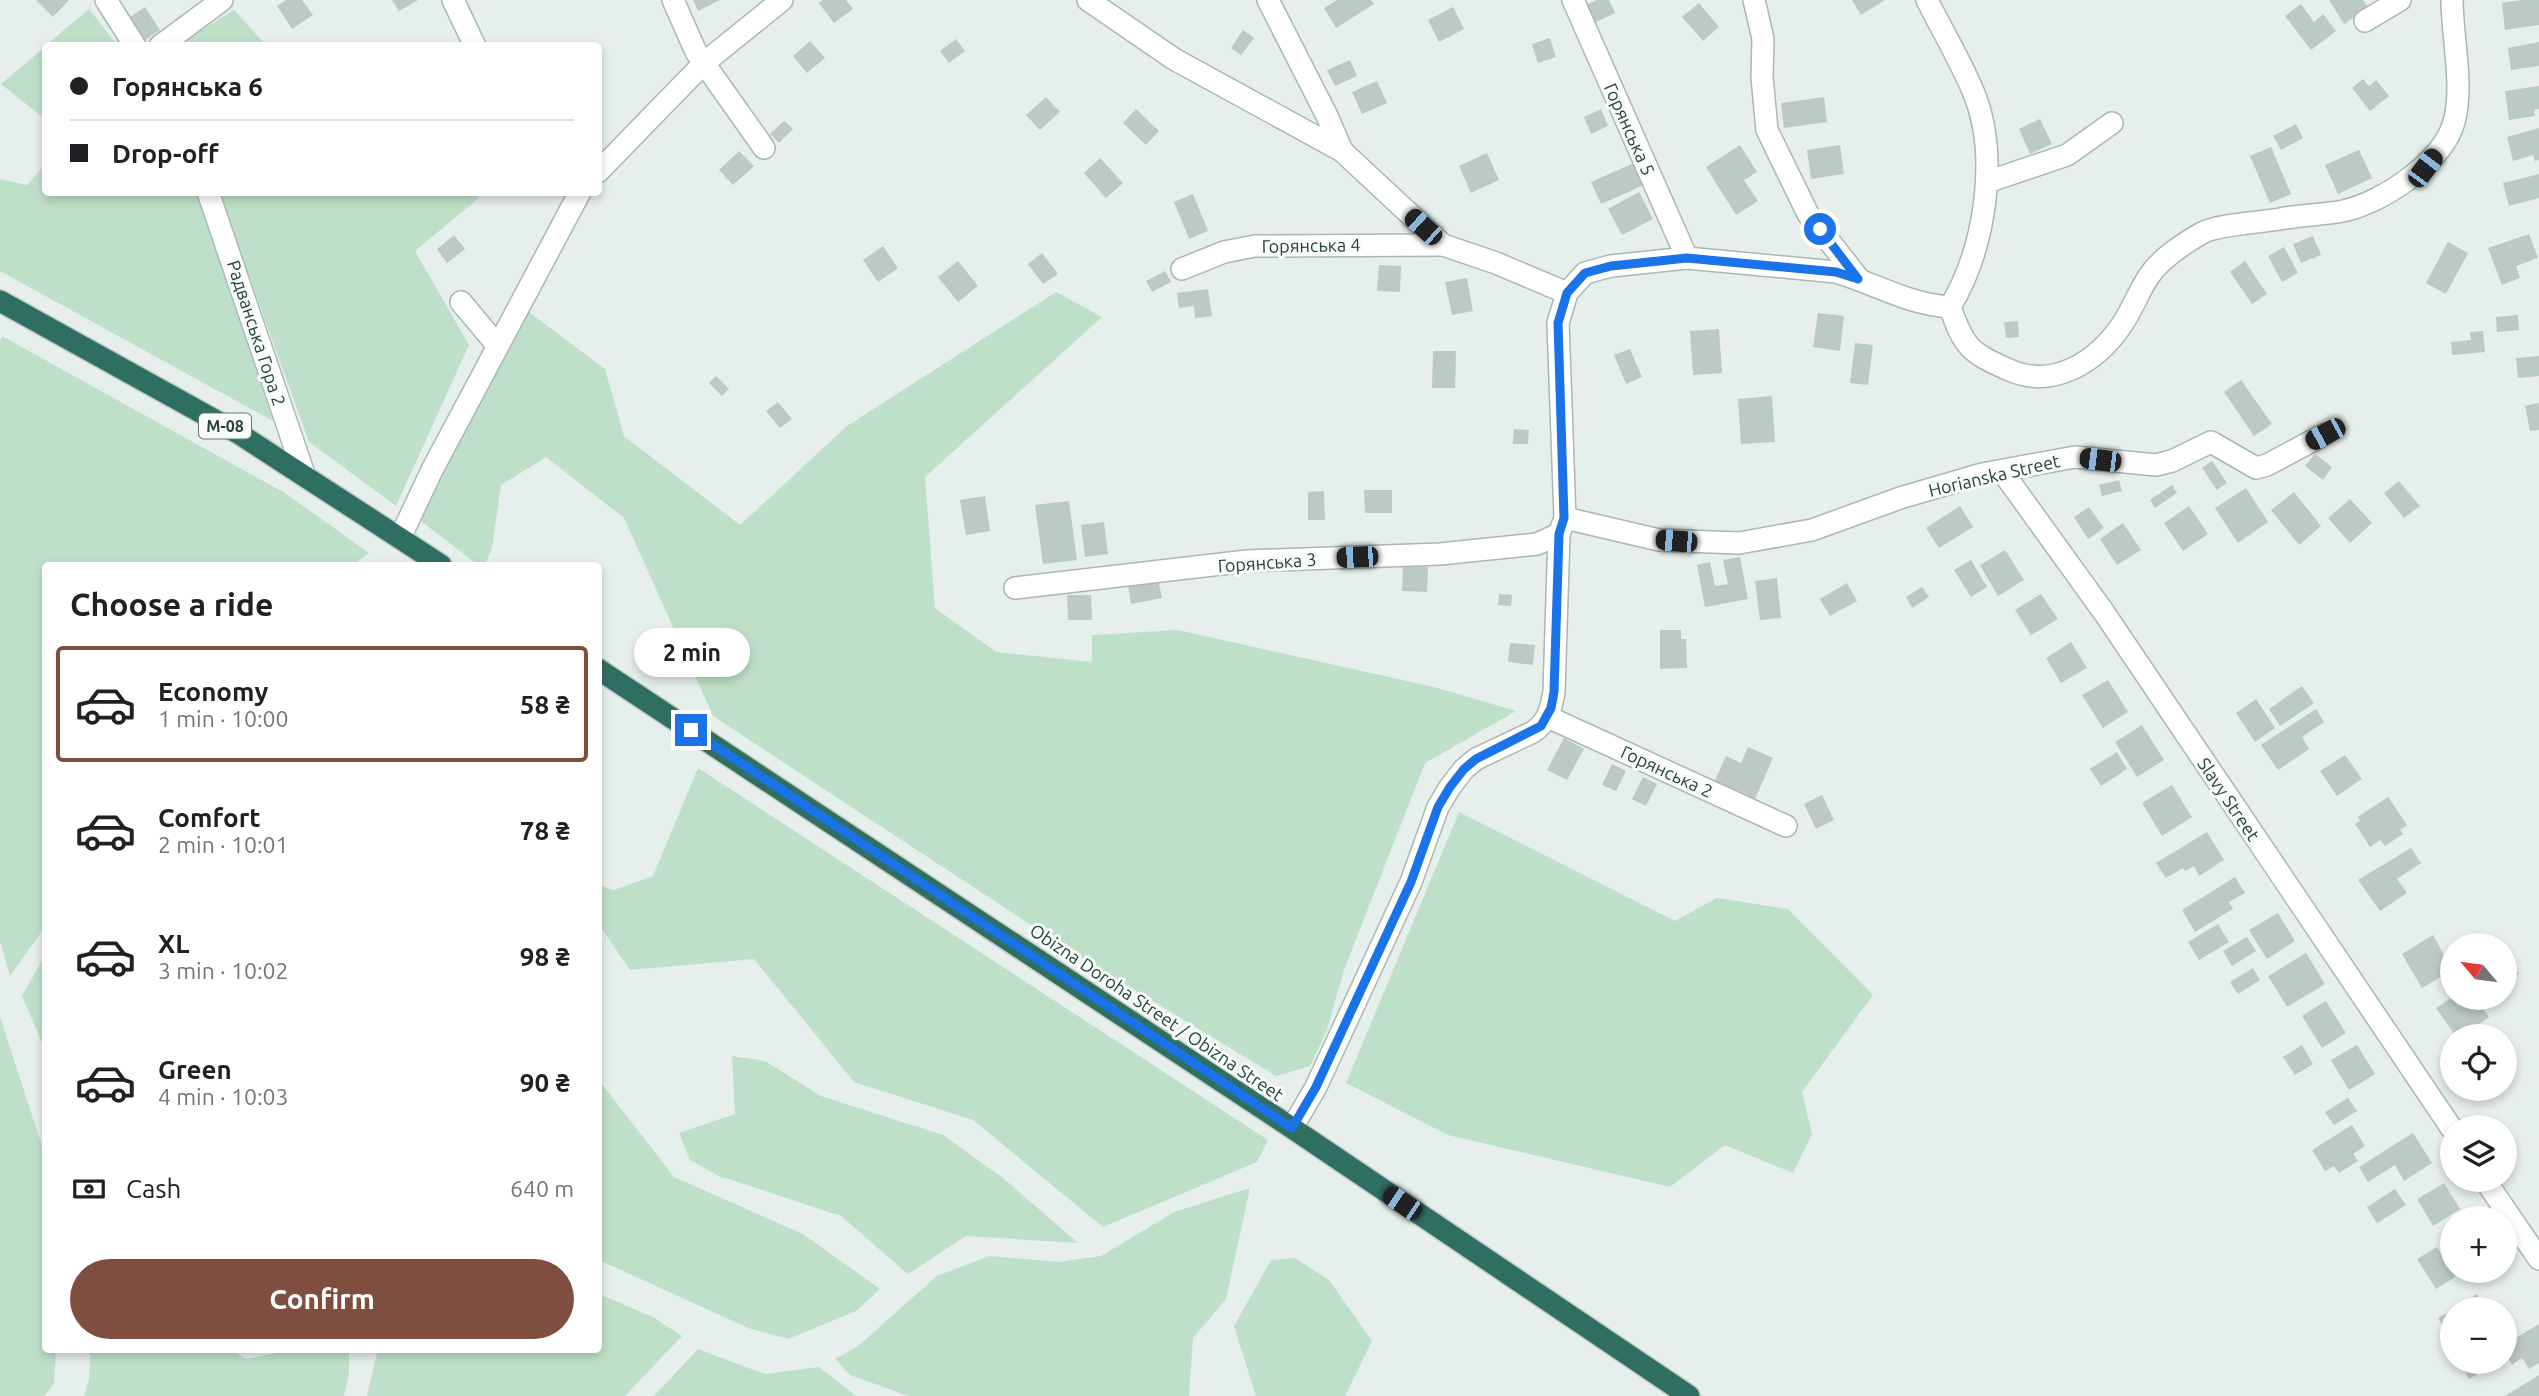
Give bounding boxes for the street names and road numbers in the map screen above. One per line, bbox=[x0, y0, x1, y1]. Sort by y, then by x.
street label: Горянська 5 bbox=[1601, 80, 1659, 178]
street label: Горянська 4 bbox=[1261, 234, 1361, 256]
street label: Радванська Гора 2 bbox=[224, 258, 290, 408]
road number: М-08 bbox=[199, 414, 251, 438]
street label: Horianska Street bbox=[1926, 450, 2062, 500]
street label: Горянська 3 bbox=[1217, 549, 1317, 575]
street label: Горянська 2 bbox=[1618, 741, 1716, 801]
street label: Slavy Street bbox=[2194, 754, 2264, 844]
street label: Obizna Doroha Street / Obizna Street bbox=[1027, 919, 1287, 1105]

